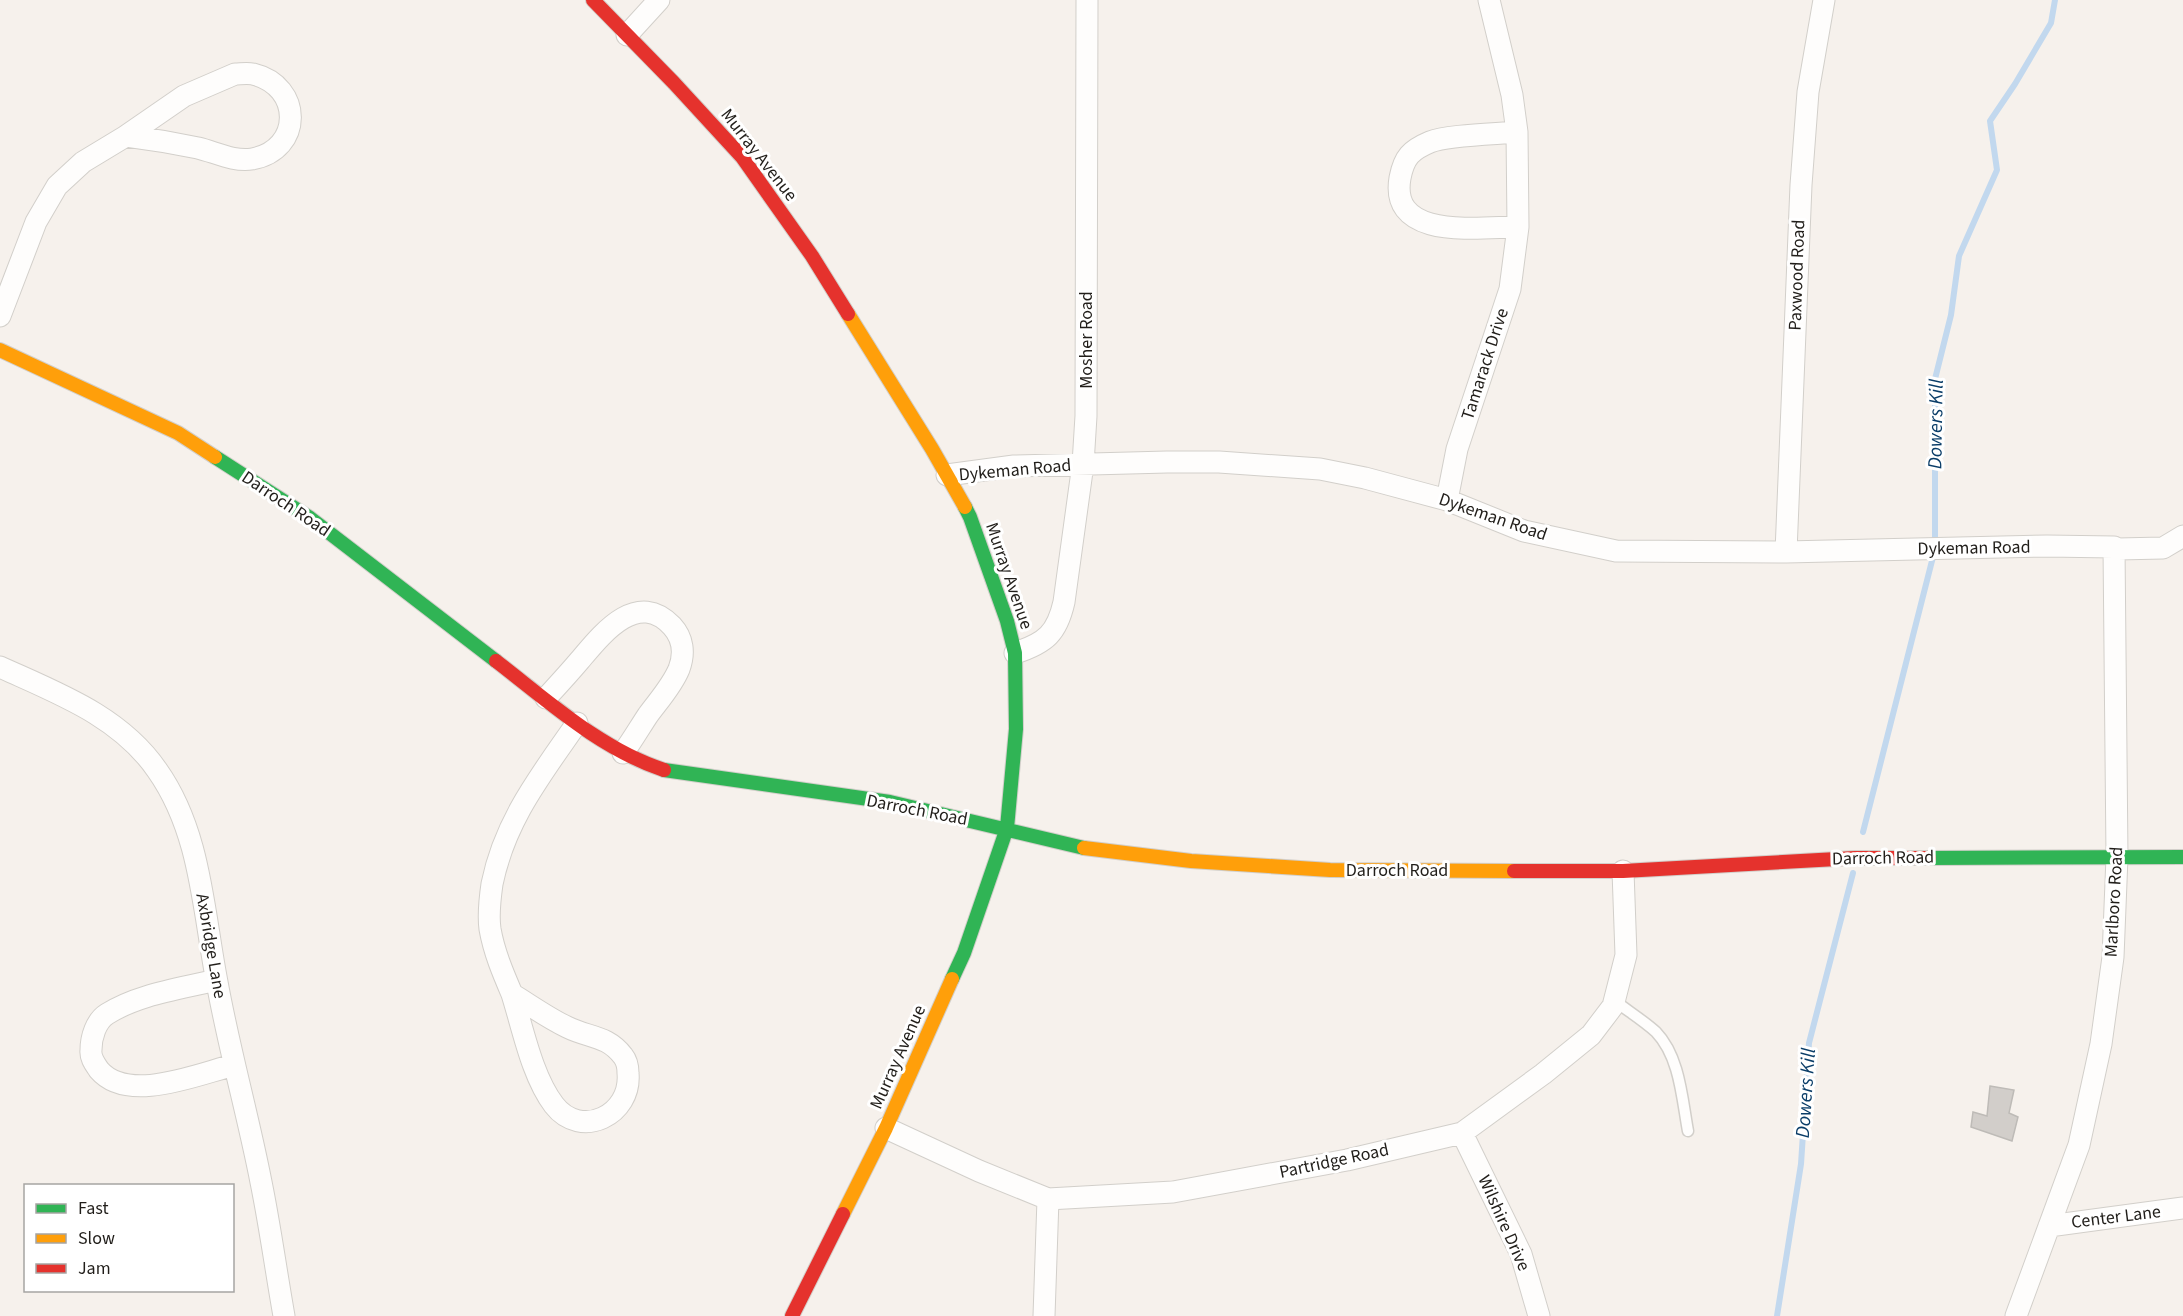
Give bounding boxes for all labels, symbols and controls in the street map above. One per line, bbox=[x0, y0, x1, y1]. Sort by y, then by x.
street label: Murray Avenue bbox=[715, 103, 803, 207]
street label: Paxwood Road bbox=[1783, 219, 1811, 331]
street label: Mosher Road bbox=[1074, 291, 1099, 389]
street label: Tamarack Drive bbox=[1455, 305, 1515, 423]
water label: Dowers Kill bbox=[1921, 379, 1951, 469]
street label: Dykeman Road bbox=[958, 453, 1072, 487]
street label: Darroch Road bbox=[237, 465, 335, 543]
street label: Dykeman Road bbox=[1435, 487, 1551, 547]
street label: Murray Avenue bbox=[979, 519, 1039, 633]
street label: Dykeman Road bbox=[1917, 535, 2031, 561]
street label: Darroch Road bbox=[864, 788, 970, 832]
street label: Darroch Road bbox=[1832, 845, 1934, 871]
street label: Marlboro Road bbox=[2099, 846, 2129, 958]
street label: Darroch Road bbox=[1346, 858, 1448, 883]
street label: Axbridge Lane bbox=[189, 891, 233, 1001]
street label: Murray Avenue bbox=[864, 1001, 932, 1113]
water label: Dowers Kill bbox=[1789, 1047, 1823, 1139]
street label: Partridge Road bbox=[1277, 1137, 1391, 1185]
street label: Wilshire Drive bbox=[1472, 1171, 1536, 1275]
legend bbox=[24, 1184, 234, 1292]
text: Fast bbox=[78, 1196, 109, 1221]
street label: Center Lane bbox=[2070, 1199, 2162, 1235]
text: Slow bbox=[78, 1226, 115, 1251]
text: Jam bbox=[78, 1256, 111, 1281]

